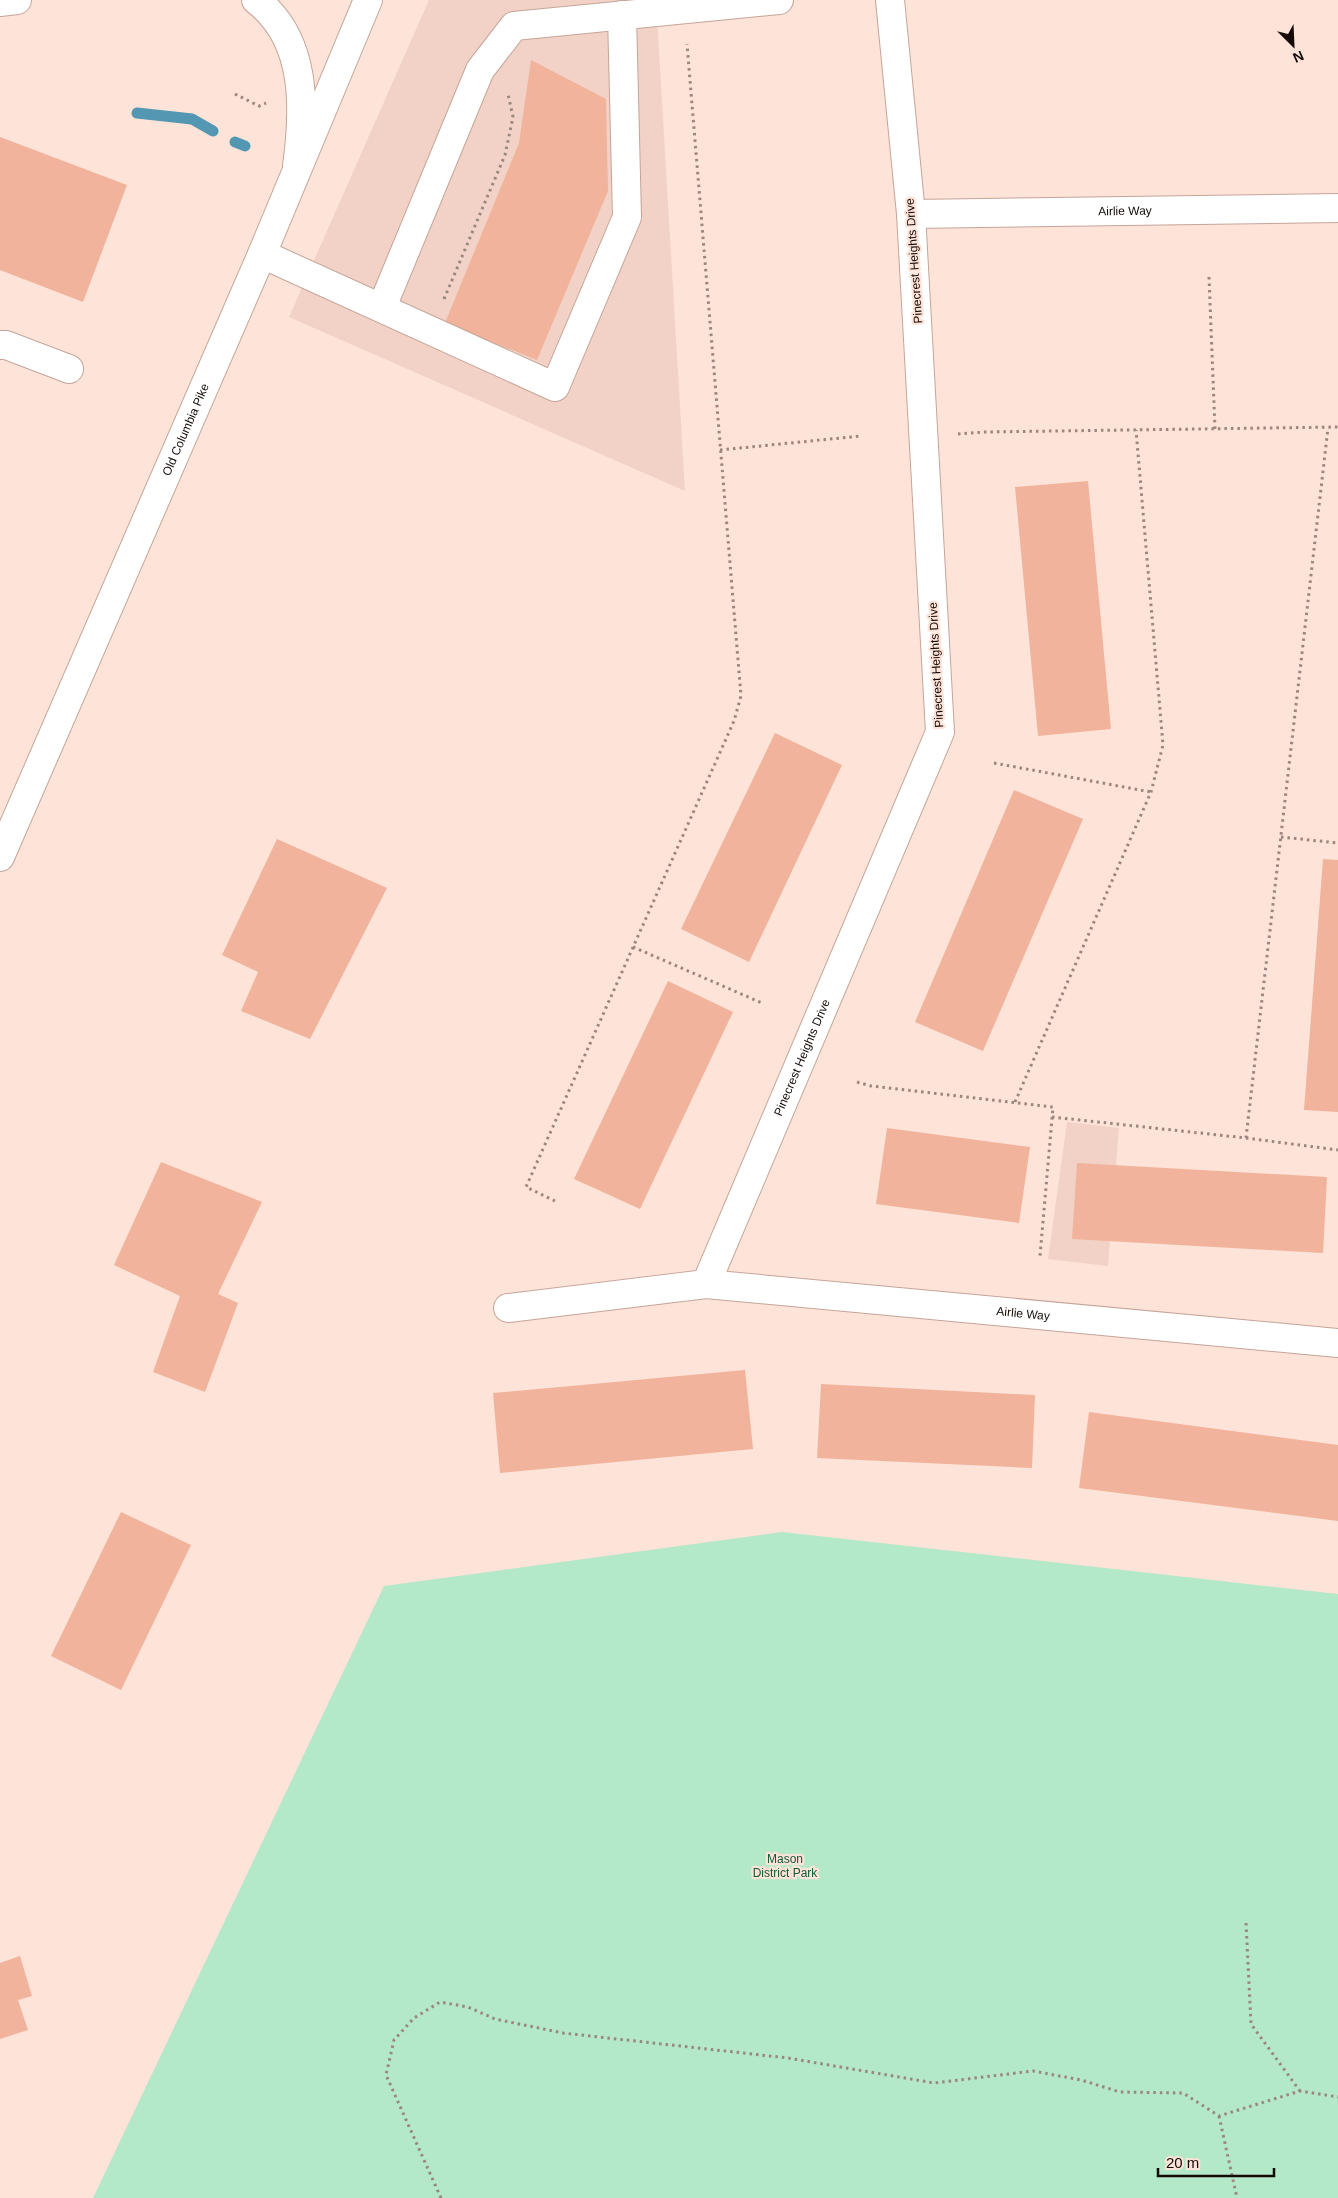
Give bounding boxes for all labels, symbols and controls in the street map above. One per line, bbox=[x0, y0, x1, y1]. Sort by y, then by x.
north arrow bbox=[1268, 20, 1318, 70]
text: N bbox=[1290, 48, 1306, 66]
street label: Pinecrest Heights Drive bbox=[903, 198, 925, 324]
street label: Airlie Way bbox=[1098, 204, 1152, 218]
street label: Old Columbia Pike bbox=[159, 381, 212, 478]
street label: Pinecrest Heights Drive bbox=[926, 602, 946, 728]
street label: Pinecrest Heights Drive bbox=[771, 997, 833, 1118]
street label: Airlie Way bbox=[996, 1304, 1051, 1323]
park label: Mason District Park bbox=[753, 1852, 818, 1880]
scale bar bbox=[1158, 2146, 1274, 2178]
text: 20 m bbox=[1166, 2154, 1199, 2171]

